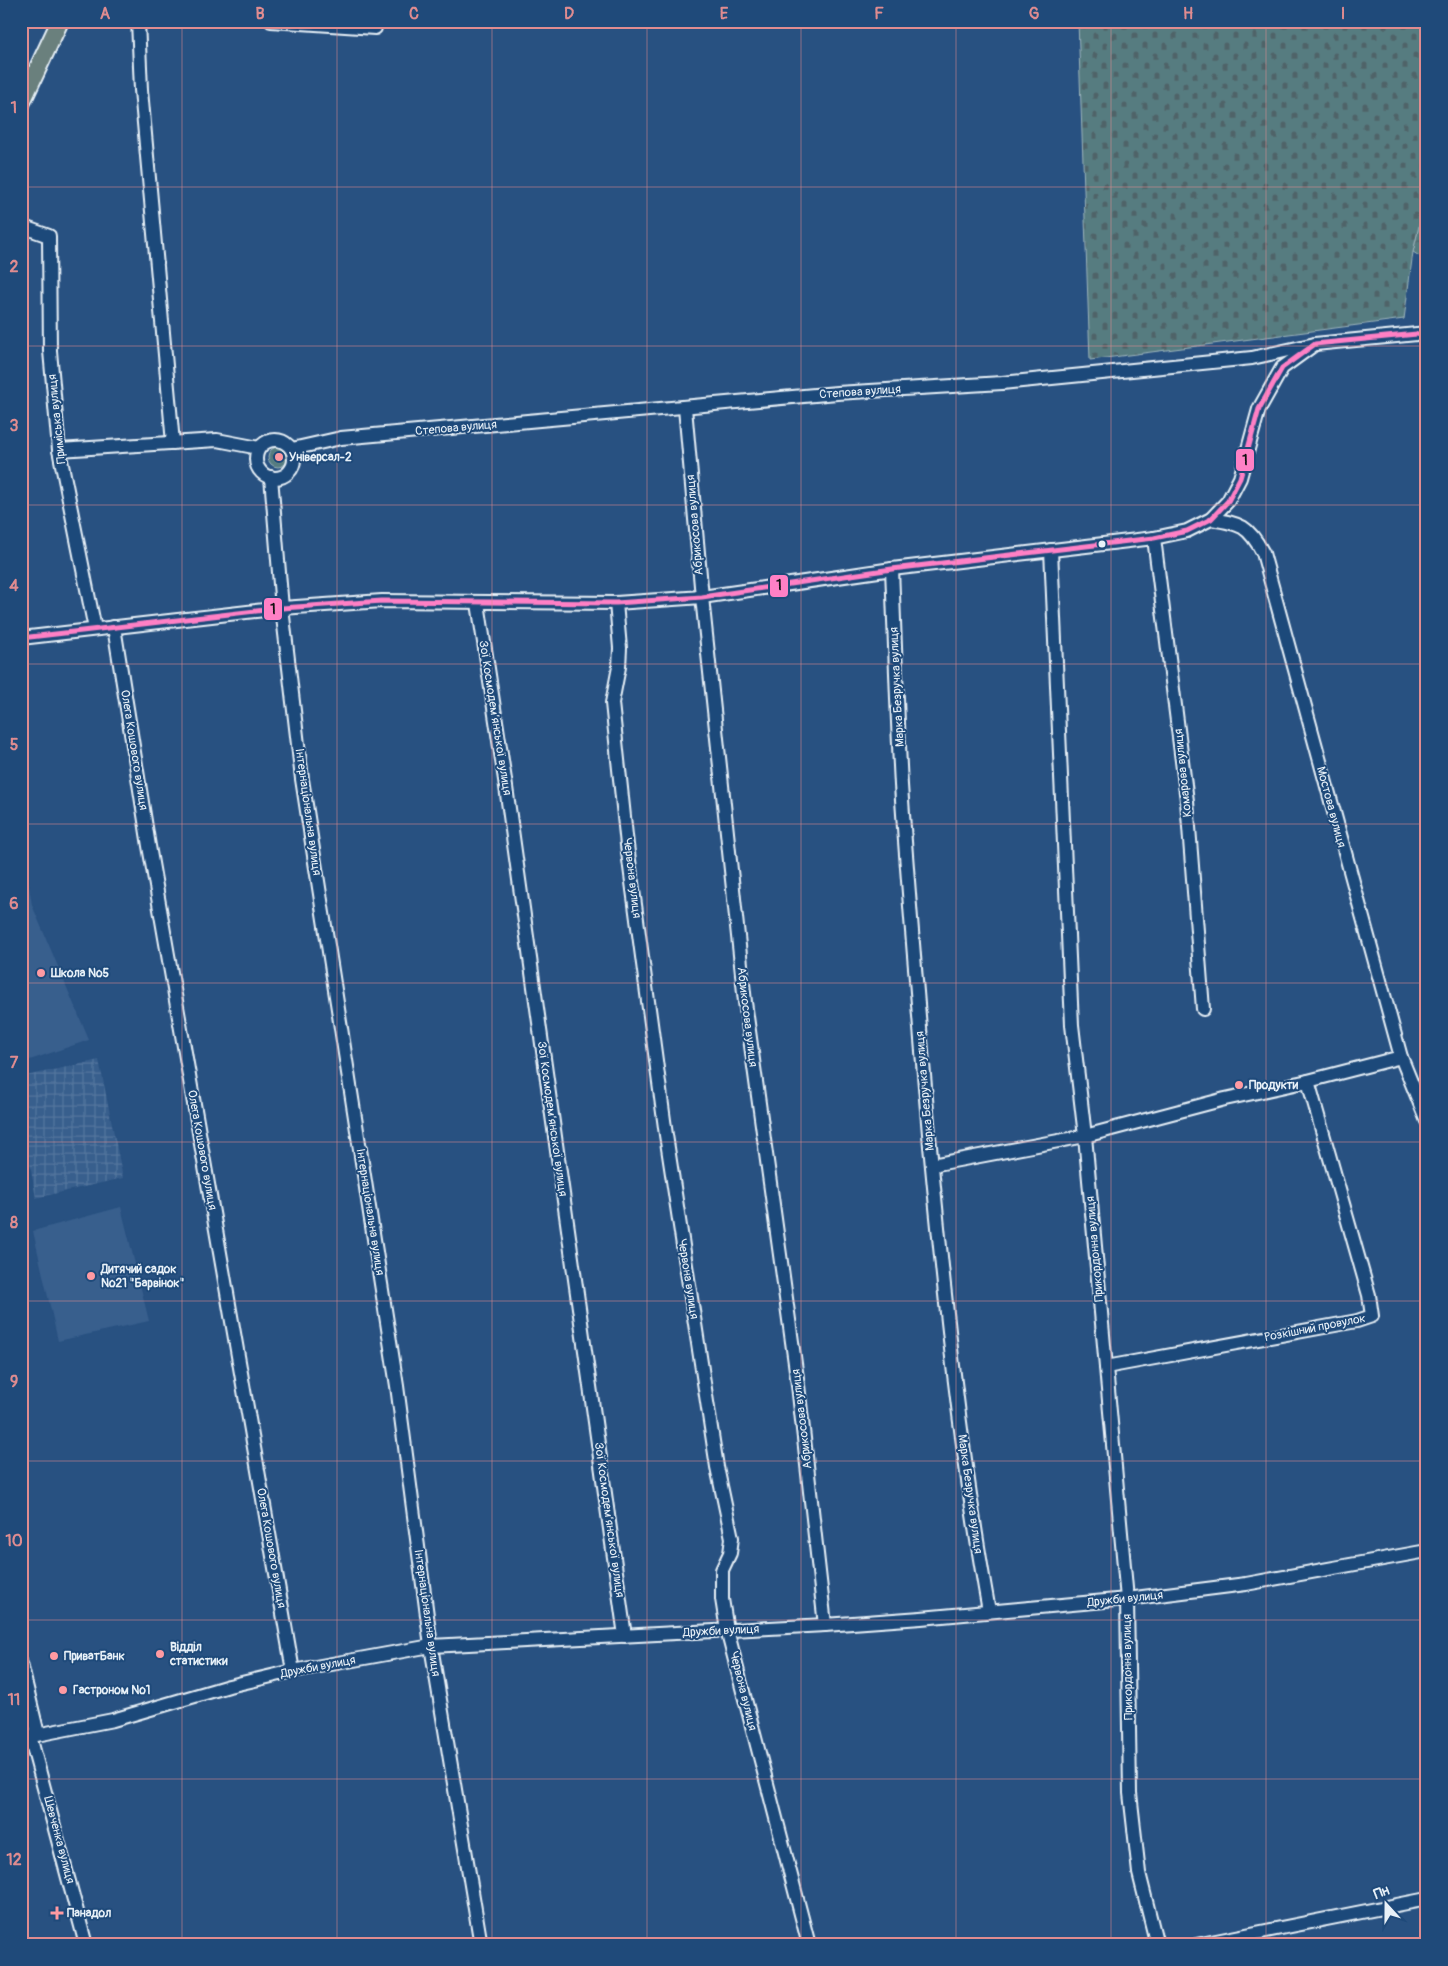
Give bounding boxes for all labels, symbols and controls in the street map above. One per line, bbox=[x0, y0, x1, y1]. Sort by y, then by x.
text: A bbox=[100, 4, 111, 24]
text: B bbox=[255, 4, 265, 24]
text: C bbox=[409, 4, 419, 24]
text: D bbox=[564, 4, 574, 24]
text: E bbox=[720, 4, 729, 24]
text: F bbox=[874, 4, 884, 24]
text: G bbox=[1029, 4, 1040, 24]
text: H bbox=[1183, 4, 1193, 24]
text: I bbox=[1341, 4, 1345, 24]
text: 1 bbox=[11, 98, 17, 118]
text: 2 bbox=[10, 257, 19, 277]
street label: Приміська вулиця bbox=[45, 373, 69, 465]
street label: Степова вулиця bbox=[819, 382, 902, 402]
text: 3 bbox=[10, 416, 19, 436]
street label: Степова вулиця bbox=[415, 417, 498, 439]
line badge: 1 bbox=[1235, 448, 1255, 472]
place label: Універсал-2 bbox=[289, 450, 352, 465]
marker: Універсал-2 bbox=[273, 451, 285, 463]
text: 1 bbox=[1242, 452, 1248, 469]
street label: Абрикосова вулиця bbox=[683, 474, 707, 576]
unlabelled marker bbox=[1097, 539, 1107, 549]
line badge: 1 bbox=[769, 574, 789, 598]
text: 4 bbox=[9, 576, 19, 596]
text: 1 bbox=[776, 577, 782, 594]
line badge: 1 bbox=[263, 597, 283, 621]
text: 1 bbox=[270, 601, 276, 618]
street label: Марка Безручка вулиця bbox=[886, 626, 908, 747]
street label: Зої Космодем’янської вулиця bbox=[475, 640, 515, 797]
street label: Олега Кошового вулиця bbox=[117, 689, 151, 812]
street label: Комарова вулиця bbox=[1171, 728, 1195, 818]
text: 5 bbox=[10, 735, 19, 755]
street label: Інтернаціональна вулиця bbox=[292, 748, 324, 877]
street label: Мостова вулиця bbox=[1313, 765, 1349, 850]
street label: Червона вулиця bbox=[620, 837, 644, 920]
text: 6 bbox=[9, 894, 19, 914]
place label: Школа №5 bbox=[50, 966, 110, 981]
street label: Абрикосова вулиця bbox=[733, 966, 761, 1068]
marker: Школа №5 bbox=[35, 967, 47, 979]
street label: Марка Безручка вулиця bbox=[912, 1030, 938, 1152]
street label: Зої Космодем’янської вулиця bbox=[534, 1041, 570, 1198]
text: 7 bbox=[10, 1053, 19, 1073]
place label: Продукти bbox=[1249, 1078, 1299, 1093]
marker: Продукти bbox=[1233, 1079, 1245, 1091]
street label: Олега Кошового вулиця bbox=[184, 1089, 220, 1212]
street label: Інтернаціональна вулиця bbox=[353, 1148, 387, 1277]
street label: Прикордонна вулиця bbox=[1083, 1195, 1107, 1303]
text: 8 bbox=[10, 1213, 18, 1233]
street label: Червона вулиця bbox=[674, 1238, 702, 1321]
place label: Дитячий садок №21 "Барвінок" bbox=[100, 1262, 185, 1291]
marker: Дитячий садок №21 "Барвінок" bbox=[85, 1270, 97, 1282]
street label: Розкішний провулок bbox=[1263, 1311, 1367, 1345]
street label: Абрикосова вулиця bbox=[788, 1368, 816, 1470]
text: 9 bbox=[10, 1372, 18, 1392]
street label: Марка Безручка вулиця bbox=[954, 1433, 986, 1555]
street label: Зої Космодем’янської вулиця bbox=[591, 1442, 627, 1599]
street label: Олега Кошового вулиця bbox=[253, 1487, 289, 1610]
text: 10 bbox=[5, 1531, 23, 1551]
street label: Інтернаціональна вулиця bbox=[411, 1549, 443, 1678]
street label: Дружби вулиця bbox=[1085, 1588, 1164, 1611]
street label: Прикордонна вулиця bbox=[1120, 1613, 1136, 1720]
street label: Дружби вулиця bbox=[681, 1621, 760, 1641]
place label: Відділ статистики bbox=[169, 1640, 228, 1669]
marker: Відділ статистики bbox=[154, 1648, 166, 1660]
place label: ПриватБанк bbox=[64, 1649, 125, 1664]
marker: ПриватБанк bbox=[48, 1650, 60, 1662]
street label: Червона вулиця bbox=[726, 1650, 760, 1733]
street label: Дружби вулиця bbox=[278, 1652, 357, 1682]
place label: Гастроном №1 bbox=[73, 1683, 151, 1698]
marker: Гастроном №1 bbox=[57, 1684, 69, 1696]
text: 11 bbox=[8, 1690, 20, 1710]
street label: Шевченка вулиця bbox=[40, 1795, 78, 1886]
text: 12 bbox=[6, 1850, 22, 1870]
north arrow bbox=[1360, 1878, 1410, 1928]
text: Пн bbox=[1371, 1882, 1392, 1903]
place label: Панадол bbox=[67, 1906, 111, 1921]
marker: Панадол bbox=[51, 1907, 63, 1919]

